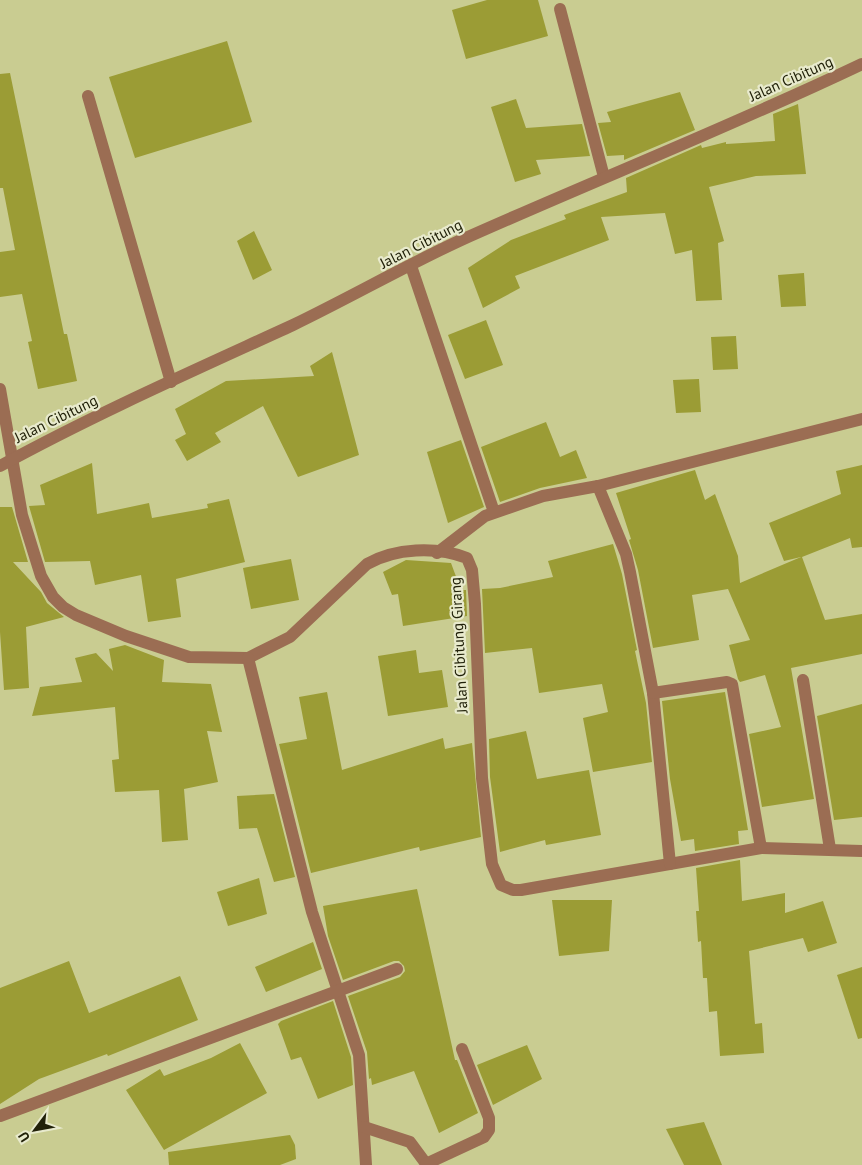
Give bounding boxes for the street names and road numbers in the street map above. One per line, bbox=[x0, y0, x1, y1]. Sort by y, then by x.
street label: Jalan Cibitung bbox=[745, 52, 836, 106]
street label: Jalan Cibitung bbox=[375, 215, 465, 273]
street label: Jalan Cibitung bbox=[10, 390, 100, 447]
street label: Jalan Cibitung Girang bbox=[445, 577, 472, 714]

